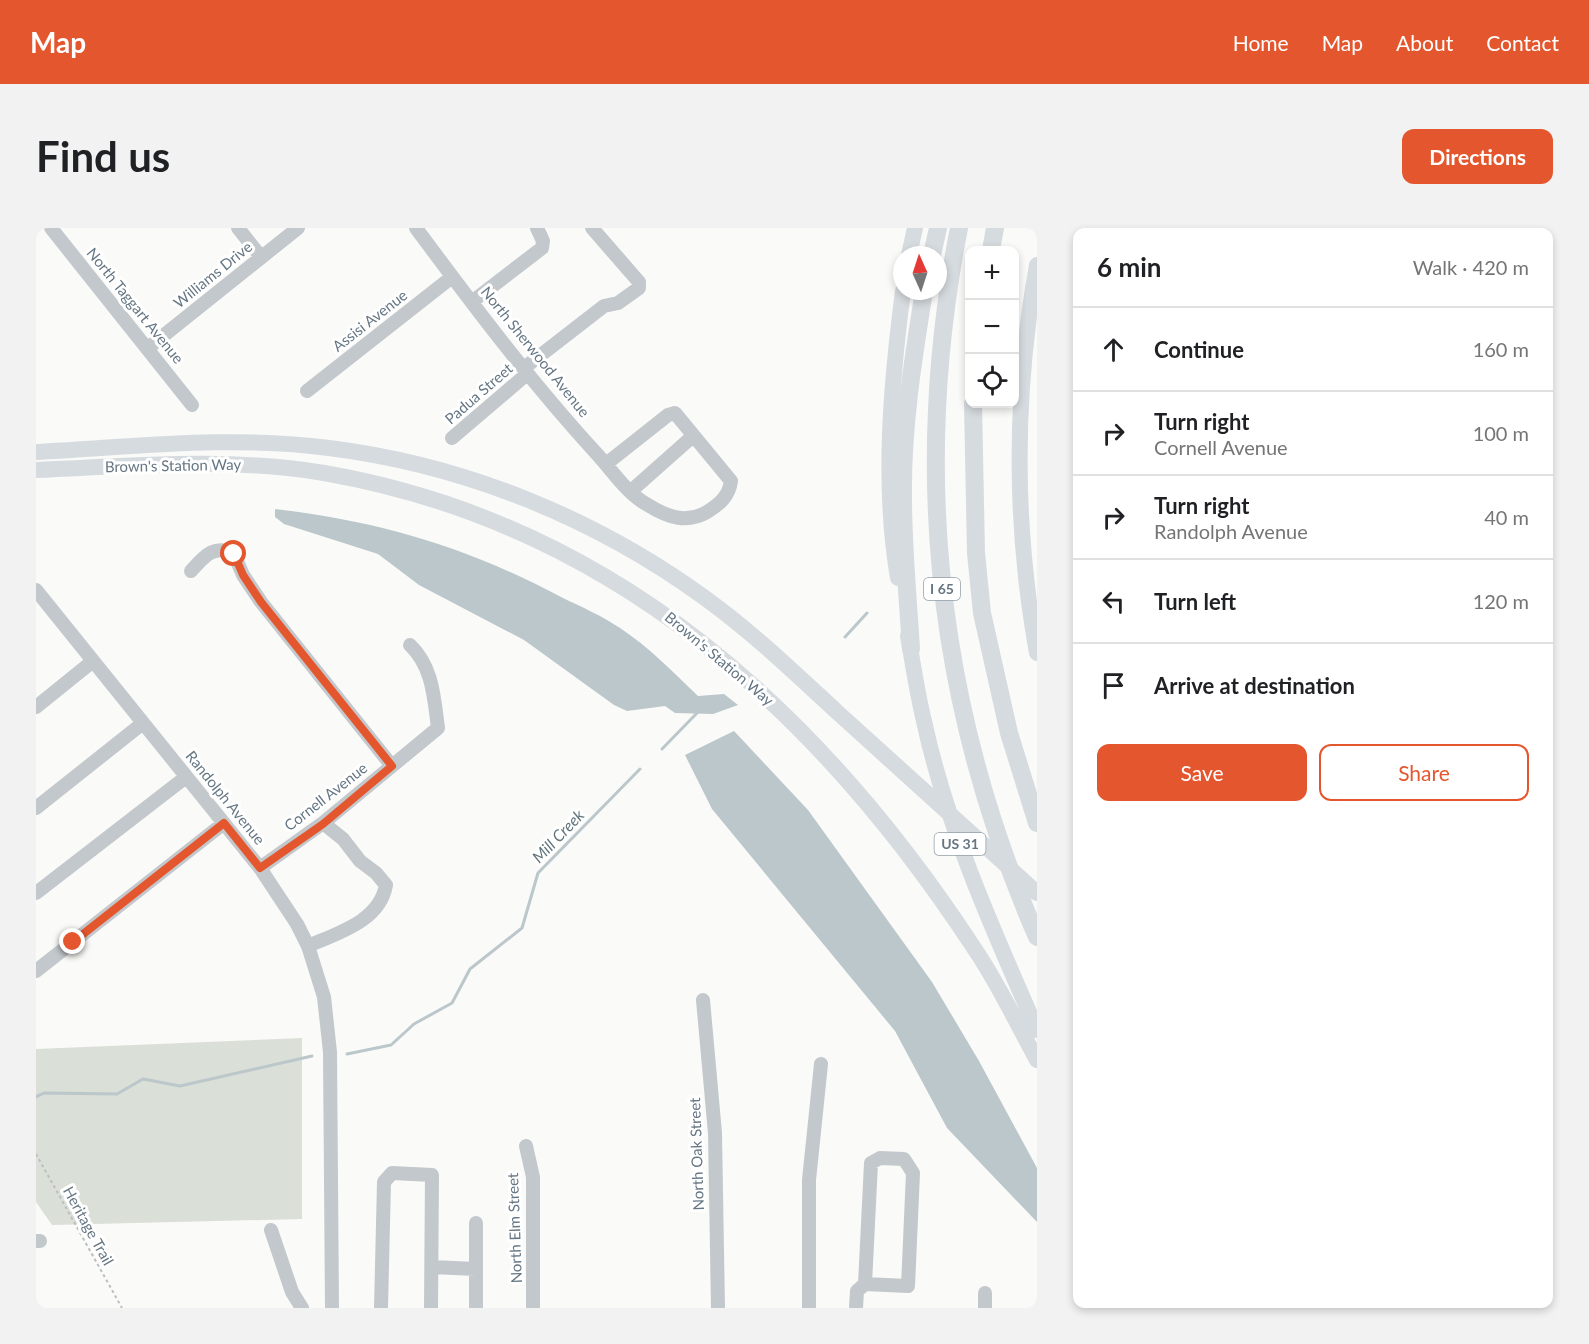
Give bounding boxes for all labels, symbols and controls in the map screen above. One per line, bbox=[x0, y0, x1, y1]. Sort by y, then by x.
text: Map bbox=[30, 25, 86, 59]
text: Home bbox=[1233, 30, 1289, 55]
text: Map bbox=[1322, 30, 1363, 55]
text: About bbox=[1396, 30, 1453, 55]
text: Contact bbox=[1486, 30, 1559, 55]
button: Directions bbox=[1402, 129, 1553, 184]
text: Find us bbox=[36, 131, 170, 181]
street label: Williams Drive bbox=[170, 237, 255, 311]
street label: North Taggart Avenue bbox=[84, 244, 188, 367]
north arrow bbox=[893, 246, 947, 300]
map controls bbox=[965, 246, 1019, 408]
button: + bbox=[965, 246, 1019, 300]
text: 6 min bbox=[1097, 251, 1161, 283]
text: Walk · 420 m bbox=[1413, 255, 1529, 279]
street label: North Sherwood Avenue bbox=[478, 283, 594, 420]
street label: Assisi Avenue bbox=[328, 285, 410, 355]
button: − bbox=[965, 300, 1019, 354]
icon: ahead bbox=[1097, 333, 1130, 366]
text: Continue bbox=[1154, 336, 1244, 363]
text: 160 m bbox=[1473, 337, 1529, 361]
button: locate bbox=[965, 354, 1019, 408]
street label: Padua Street bbox=[441, 359, 516, 428]
text: Turn right bbox=[1154, 408, 1249, 435]
icon: right bbox=[1097, 417, 1130, 450]
text: 100 m bbox=[1473, 421, 1529, 445]
text: Cornell Avenue bbox=[1154, 435, 1288, 459]
street label: Brown's Station Way bbox=[105, 455, 242, 475]
text: Turn right bbox=[1154, 492, 1249, 519]
icon: right bbox=[1097, 501, 1130, 534]
text: 40 m bbox=[1484, 505, 1529, 529]
text: Randolph Avenue bbox=[1154, 519, 1308, 543]
route start bbox=[220, 540, 246, 566]
road number: I 65 bbox=[924, 578, 960, 600]
icon: left bbox=[1097, 585, 1130, 618]
text: Turn left bbox=[1154, 588, 1236, 615]
text: 120 m bbox=[1473, 589, 1529, 613]
street label: Brown's Station Way bbox=[662, 608, 778, 709]
icon: arrive bbox=[1097, 669, 1130, 702]
text: Arrive at destination bbox=[1154, 672, 1355, 699]
button: Save bbox=[1097, 744, 1307, 801]
button: Share bbox=[1319, 744, 1529, 801]
street label: Randolph Avenue bbox=[182, 747, 269, 848]
street label: Cornell Avenue bbox=[280, 758, 370, 834]
water label: Mill Creek bbox=[528, 805, 588, 866]
road number: US 31 bbox=[934, 833, 986, 855]
route end bbox=[59, 928, 85, 954]
street label: North Oak Street bbox=[685, 1097, 707, 1211]
street label: North Elm Street bbox=[503, 1172, 525, 1284]
street label: Heritage Trail bbox=[60, 1183, 118, 1268]

